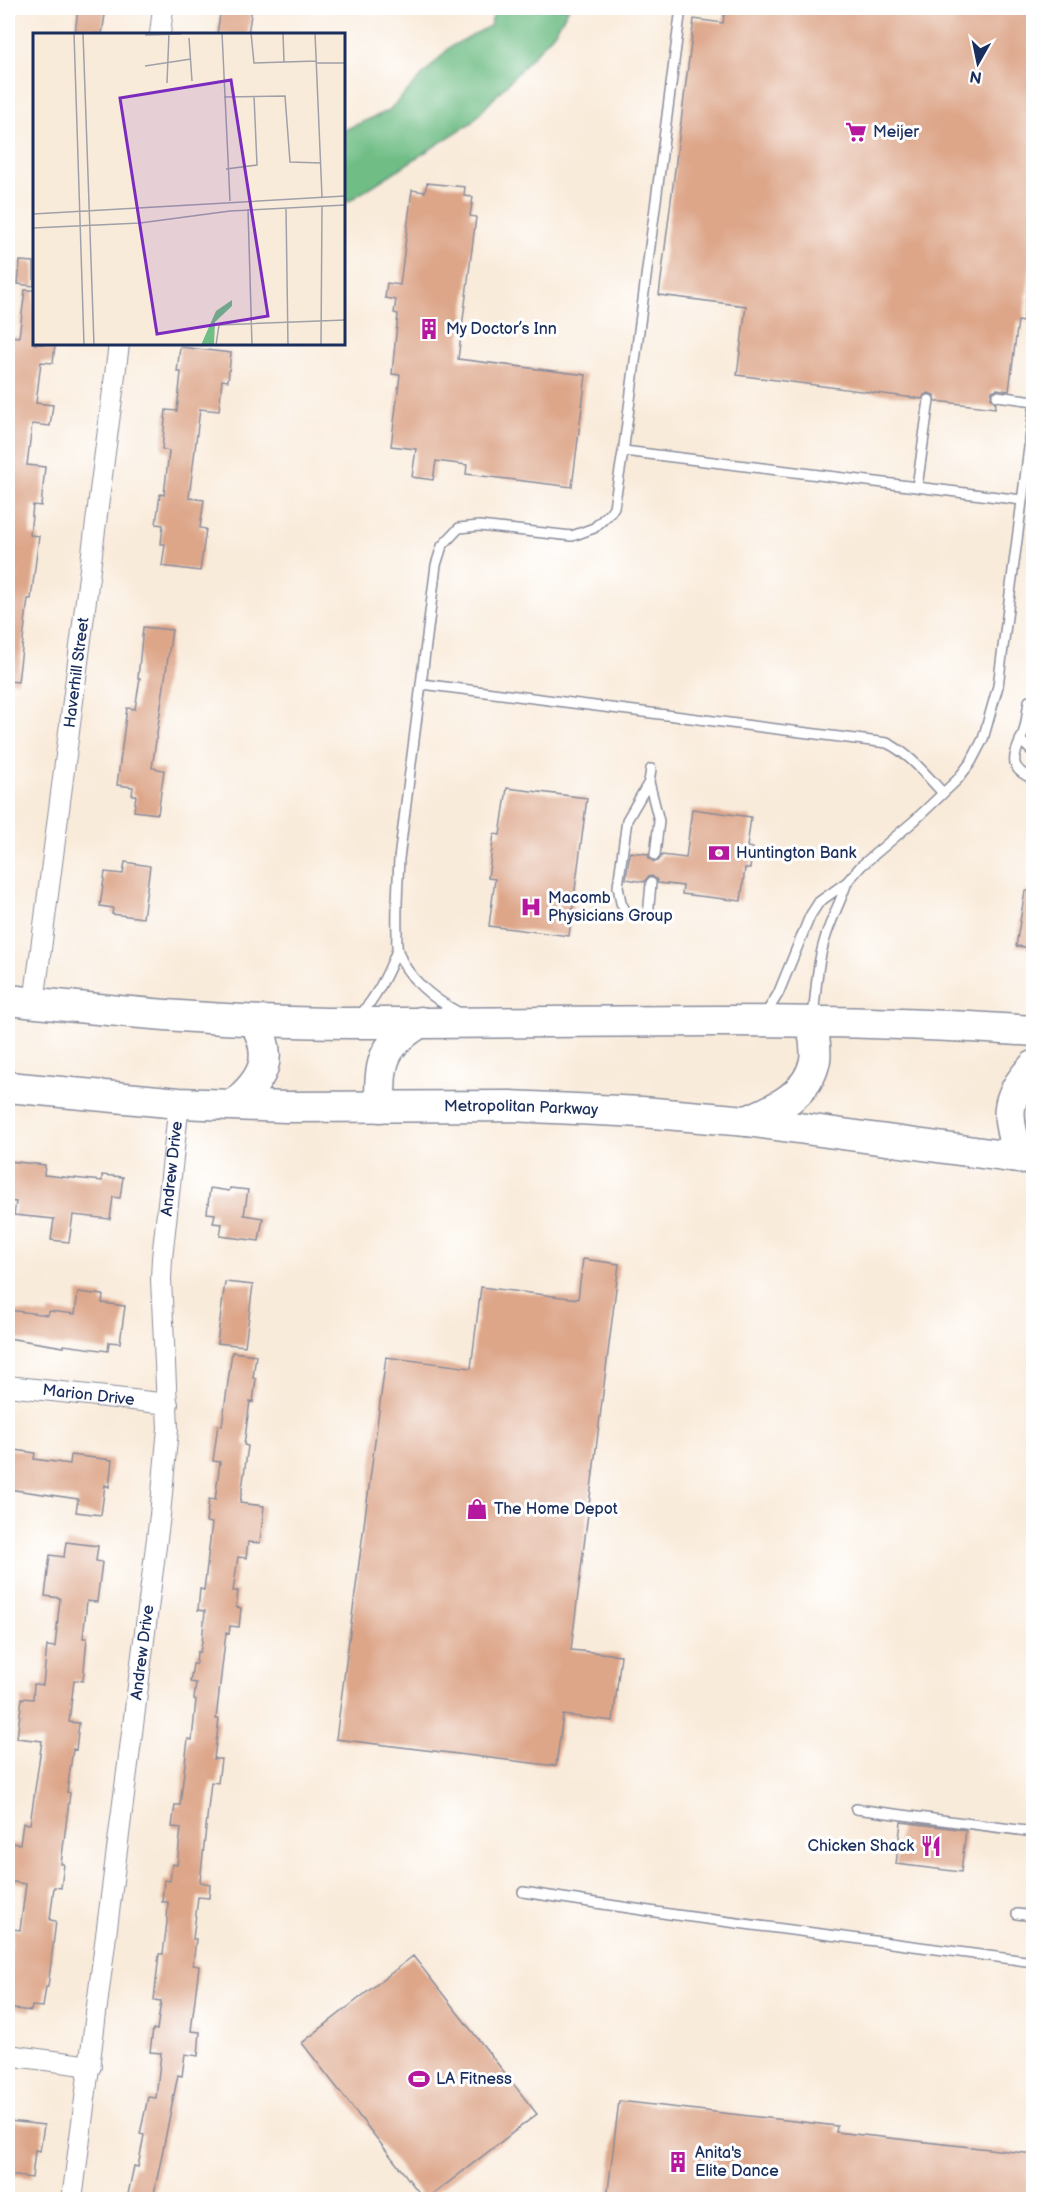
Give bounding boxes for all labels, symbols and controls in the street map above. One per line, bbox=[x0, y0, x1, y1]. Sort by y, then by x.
inset map bbox=[33, 33, 345, 345]
north arrow bbox=[948, 33, 1008, 93]
text: N bbox=[968, 66, 983, 87]
supermarket icon: Meijer bbox=[844, 120, 868, 144]
place label: Meijer bbox=[873, 123, 919, 142]
building icon: My Doctor’s Inn bbox=[417, 317, 441, 341]
place label: My Doctor’s Inn bbox=[446, 320, 557, 339]
street label: Haverhill Street bbox=[60, 616, 93, 729]
bank icon: Huntington Bank bbox=[707, 841, 731, 865]
place label: Huntington Bank bbox=[736, 844, 856, 863]
place label: Macomb Physicians Group bbox=[548, 889, 673, 926]
hospital icon: Macomb Physicians Group bbox=[519, 895, 543, 919]
street label: Metropolitan Parkway bbox=[444, 1096, 599, 1120]
street label: Andrew Drive bbox=[157, 1120, 187, 1217]
street label: Marion Drive bbox=[41, 1380, 136, 1410]
shop icon: The Home Depot bbox=[465, 1497, 489, 1521]
place label: The Home Depot bbox=[494, 1500, 618, 1519]
street label: Andrew Drive bbox=[127, 1603, 158, 1701]
restaurant icon: Chicken Shack bbox=[919, 1834, 943, 1858]
place label: Chicken Shack bbox=[808, 1837, 914, 1856]
sports icon: LA Fitness bbox=[407, 2067, 431, 2091]
place label: LA Fitness bbox=[436, 2070, 512, 2089]
place label: Anita's Elite Dance bbox=[695, 2144, 779, 2181]
building icon: Anita's Elite Dance bbox=[666, 2150, 690, 2174]

